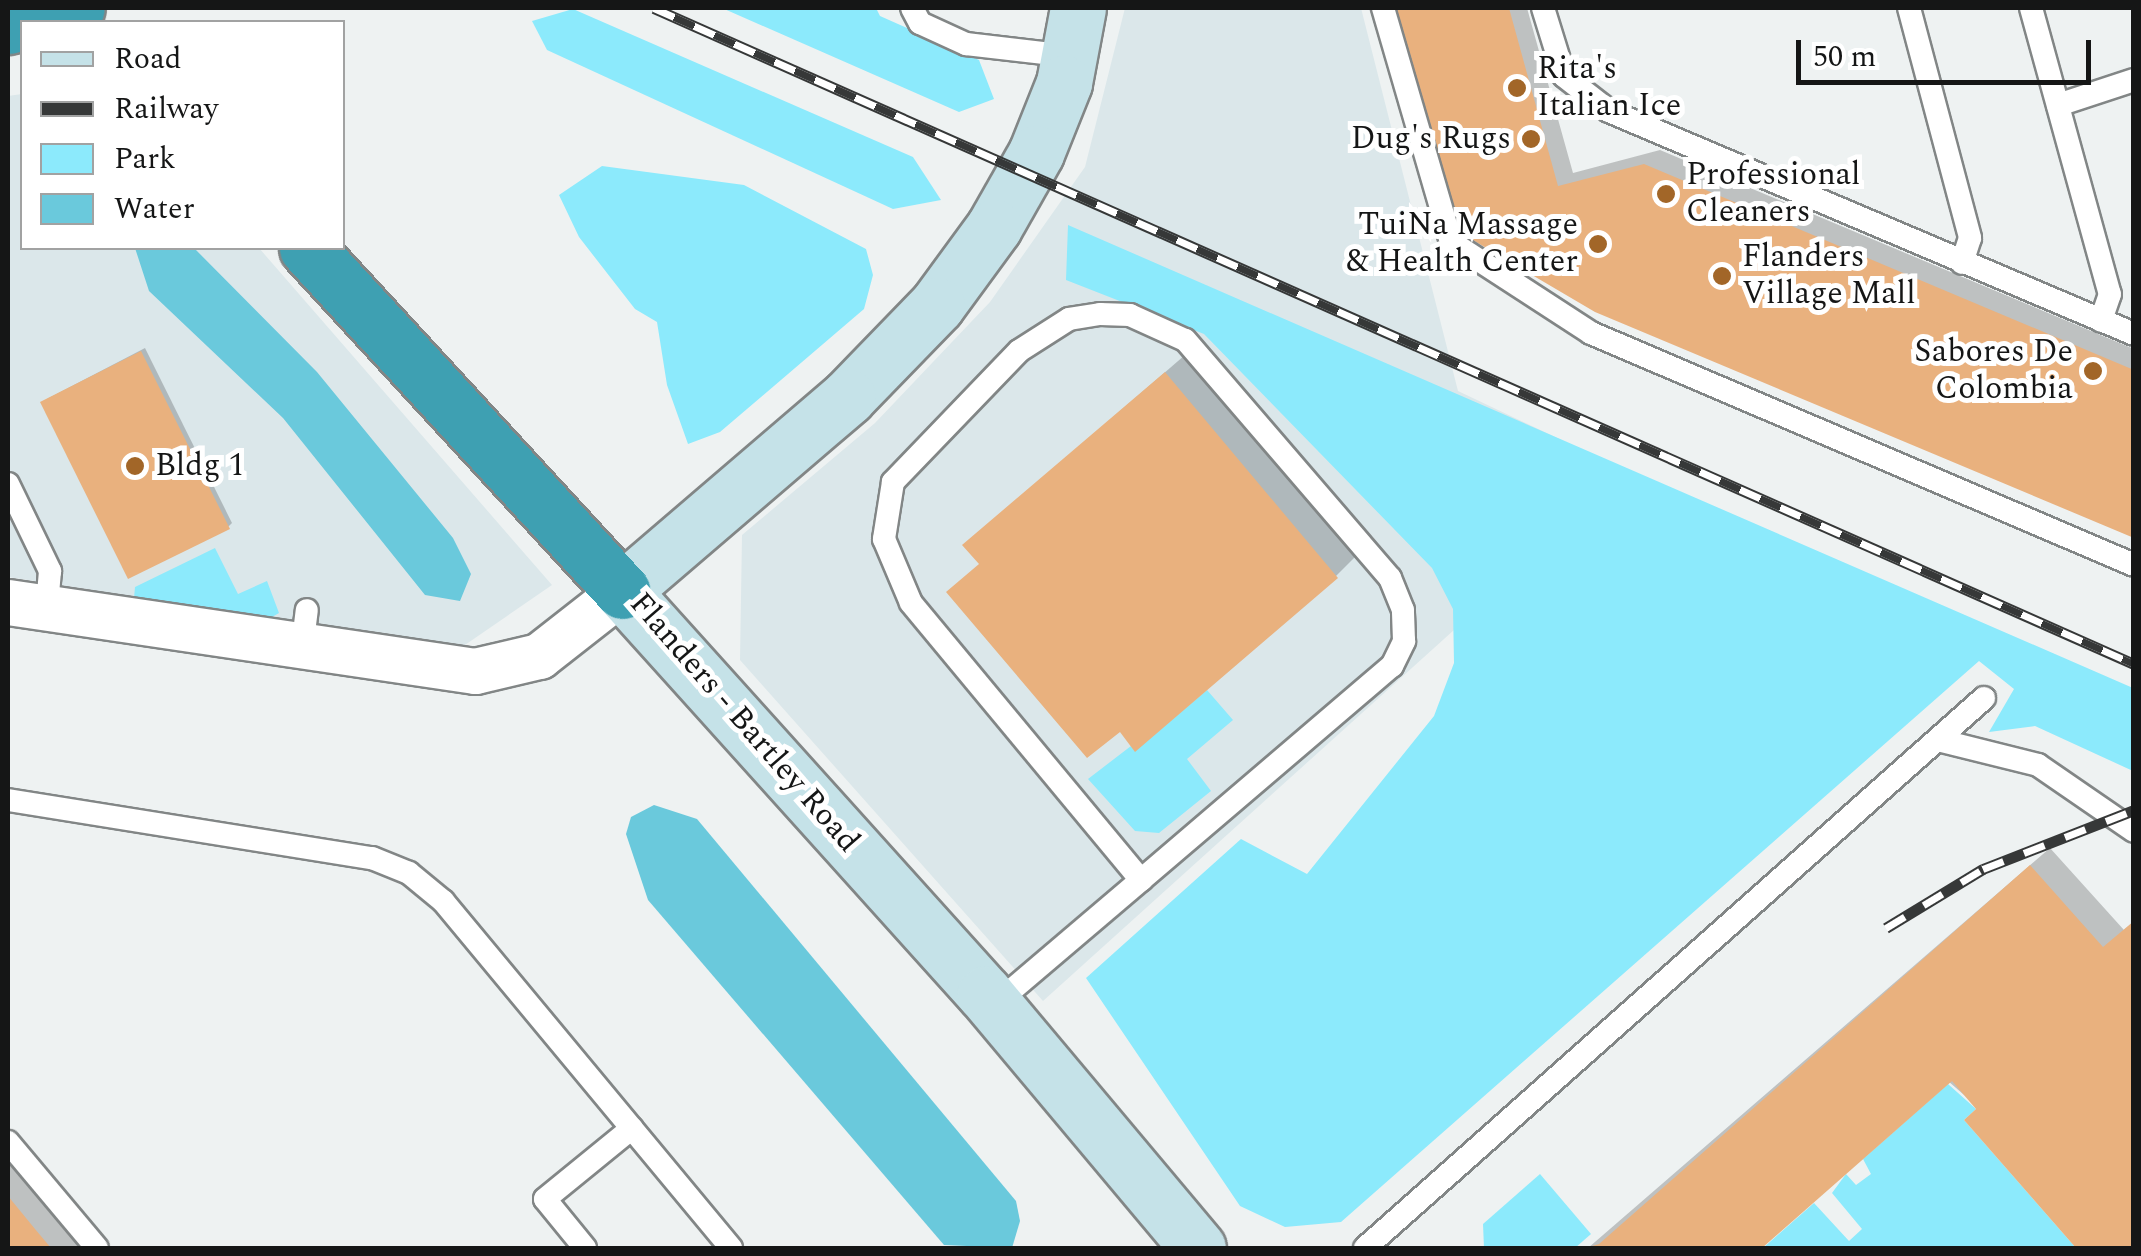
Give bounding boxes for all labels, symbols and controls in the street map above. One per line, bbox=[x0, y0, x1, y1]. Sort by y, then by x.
legend bbox=[20, 20, 345, 250]
scale bar bbox=[1801, 20, 2096, 82]
text: 50 m bbox=[1813, 34, 1876, 80]
text: Road bbox=[114, 36, 182, 82]
place label: Rita's Italian Ice bbox=[1537, 51, 1681, 126]
marker: Rita's Italian Ice bbox=[1506, 77, 1528, 99]
text: Railway bbox=[114, 86, 219, 132]
place label: Dug's Rugs bbox=[1351, 120, 1511, 158]
marker: Dug's Rugs bbox=[1520, 128, 1542, 150]
text: Park bbox=[114, 136, 176, 182]
place label: Professional Cleaners bbox=[1686, 157, 1860, 232]
marker: Professional Cleaners bbox=[1655, 183, 1677, 205]
text: Water bbox=[114, 186, 195, 232]
place label: TuiNa Massage & Health Center bbox=[1346, 207, 1578, 282]
marker: TuiNa Massage & Health Center bbox=[1587, 233, 1609, 255]
place label: Flanders Village Mall bbox=[1742, 239, 1916, 314]
marker: Flanders Village Mall bbox=[1711, 265, 1733, 287]
place label: Sabores De Colombia bbox=[1914, 334, 2073, 409]
marker: Sabores De Colombia bbox=[2082, 360, 2104, 382]
place label: Bldg 1 bbox=[155, 447, 245, 485]
marker: Bldg 1 bbox=[124, 455, 146, 477]
street label: Flanders - Bartley Road bbox=[621, 585, 867, 861]

